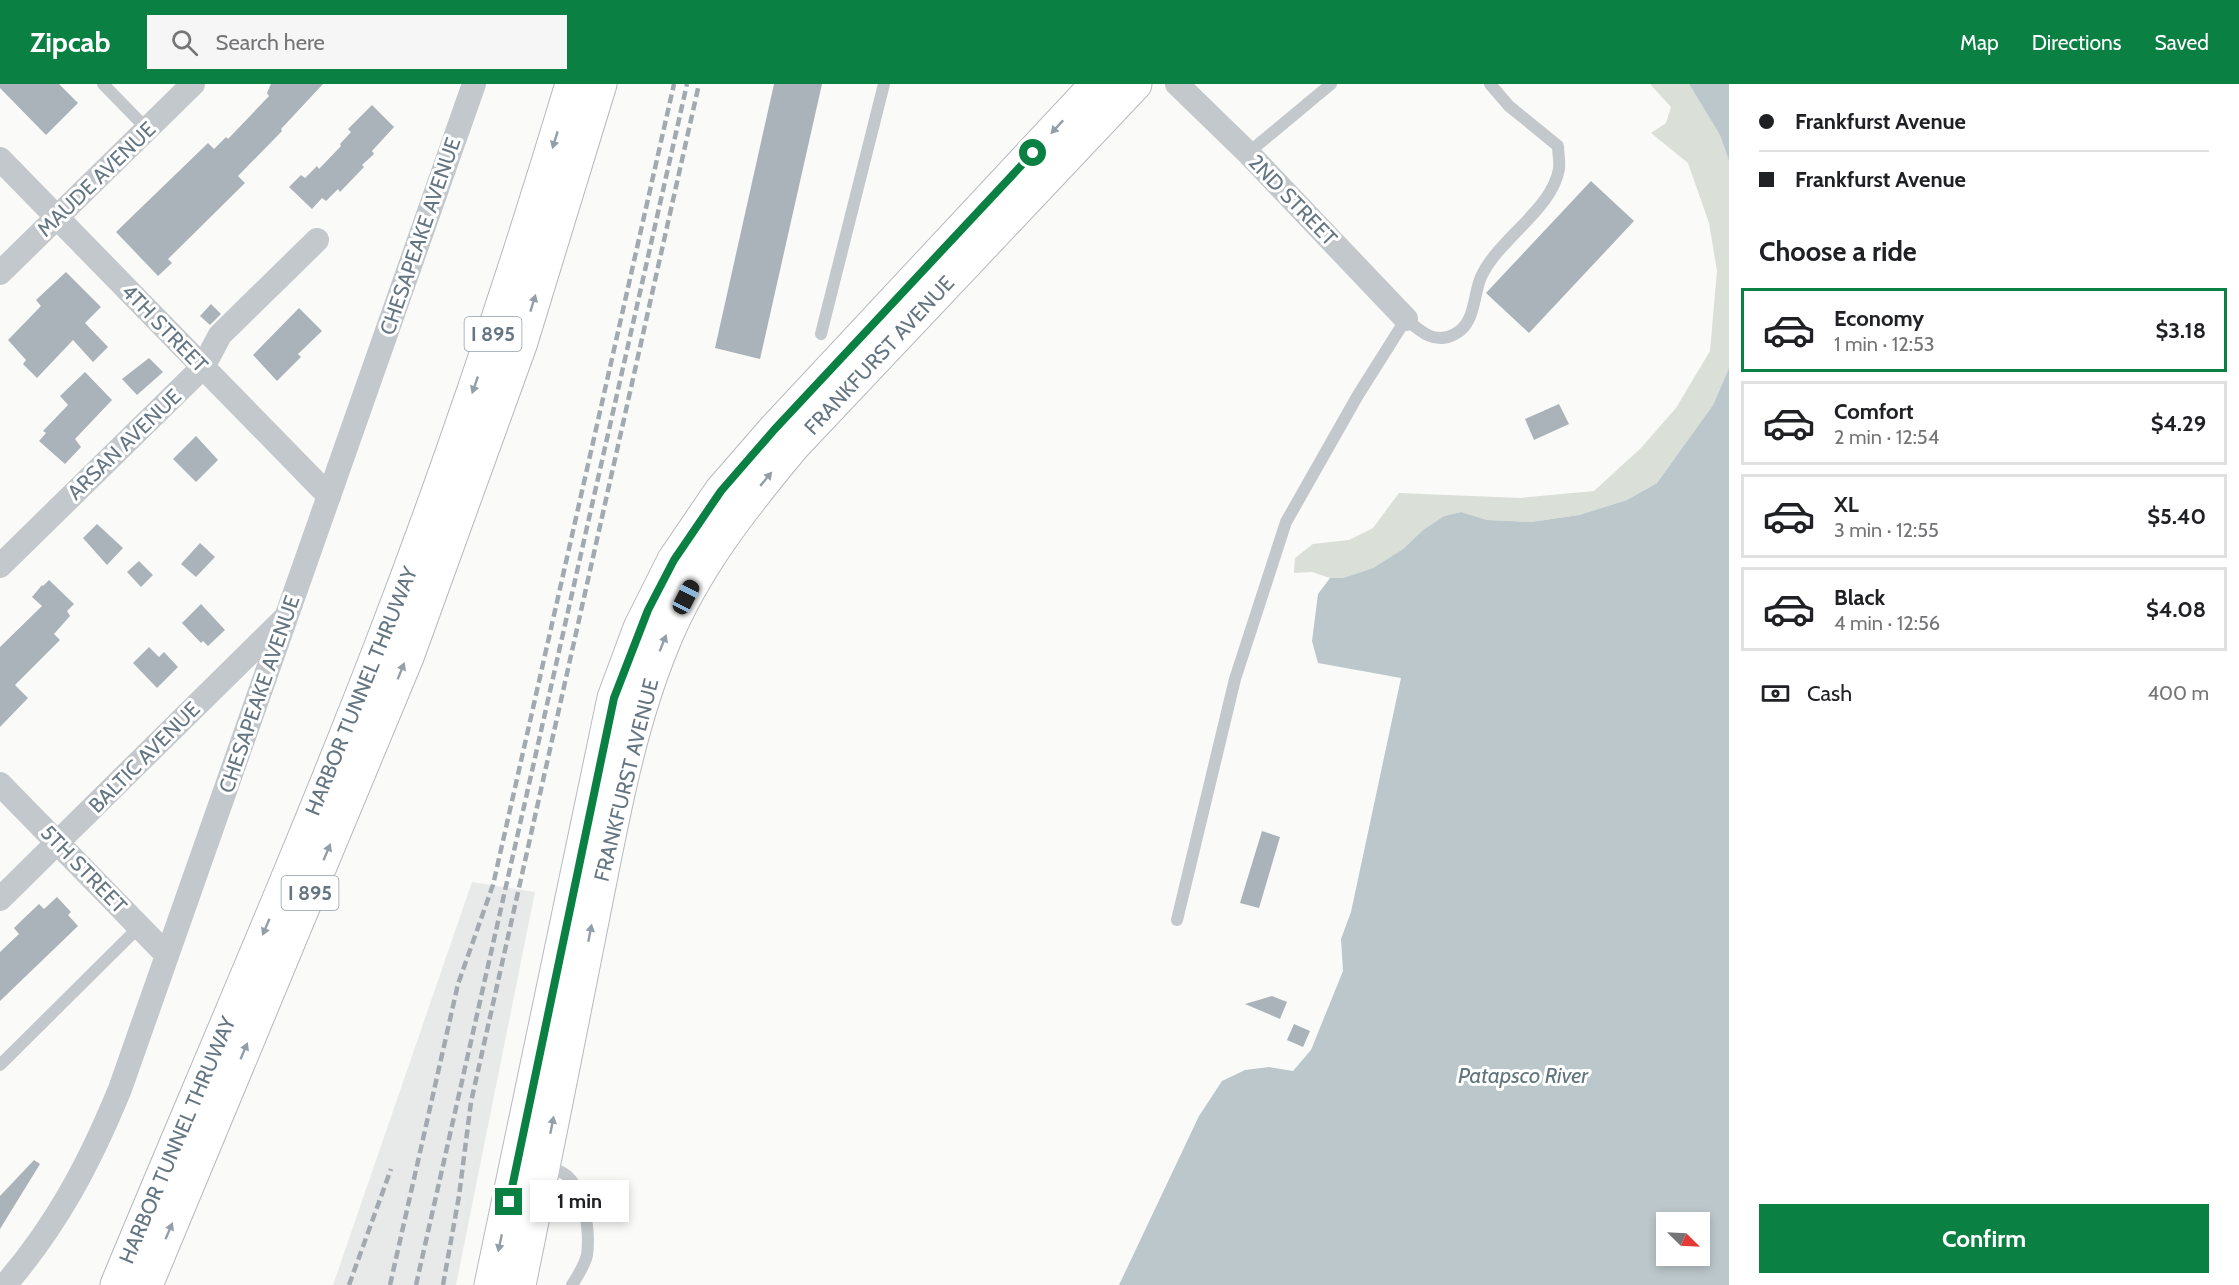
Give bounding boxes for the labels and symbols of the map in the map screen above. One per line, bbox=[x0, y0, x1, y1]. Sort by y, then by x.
street label: MAUDE AVENUE bbox=[32, 116, 160, 242]
one-way arrow bbox=[1051, 119, 1065, 133]
one-way arrow bbox=[550, 131, 559, 149]
street label: CHESAPEAKE AVENUE bbox=[374, 134, 466, 338]
route start bbox=[1019, 139, 1046, 166]
street label: 2ND STREET bbox=[1244, 149, 1342, 251]
street label: FRANKFURST AVENUE bbox=[799, 270, 959, 440]
street label: 4TH STREET bbox=[117, 279, 213, 377]
one-way arrow bbox=[529, 294, 539, 312]
road number: I 895 bbox=[464, 317, 522, 351]
one-way arrow bbox=[470, 376, 480, 394]
street label: ARSAN AVENUE bbox=[62, 384, 186, 504]
one-way arrow bbox=[760, 471, 773, 487]
street label: HARBOR TUNNEL THRUWAY bbox=[300, 562, 423, 819]
car bbox=[670, 577, 702, 617]
street label: CHESAPEAKE AVENUE bbox=[213, 592, 305, 796]
one-way arrow bbox=[658, 634, 668, 652]
one-way arrow bbox=[396, 662, 406, 680]
street label: FRANKFURST AVENUE bbox=[589, 676, 663, 884]
street label: BALTIC AVENUE bbox=[83, 696, 205, 818]
street label: 5TH STREET bbox=[36, 820, 132, 918]
one-way arrow bbox=[322, 842, 332, 860]
road number: I 895 bbox=[282, 876, 338, 910]
one-way arrow bbox=[261, 918, 271, 936]
one-way arrow bbox=[586, 924, 595, 943]
street label: HARBOR TUNNEL THRUWAY bbox=[114, 1012, 241, 1267]
one-way arrow bbox=[240, 1042, 249, 1060]
water label: Patapsco River bbox=[1458, 1062, 1589, 1089]
one-way arrow bbox=[547, 1115, 557, 1134]
callout: 1 min bbox=[530, 1181, 629, 1223]
route end bbox=[495, 1188, 522, 1215]
north arrow bbox=[1656, 1212, 1710, 1266]
one-way arrow bbox=[165, 1222, 174, 1240]
one-way arrow bbox=[495, 1234, 504, 1253]

